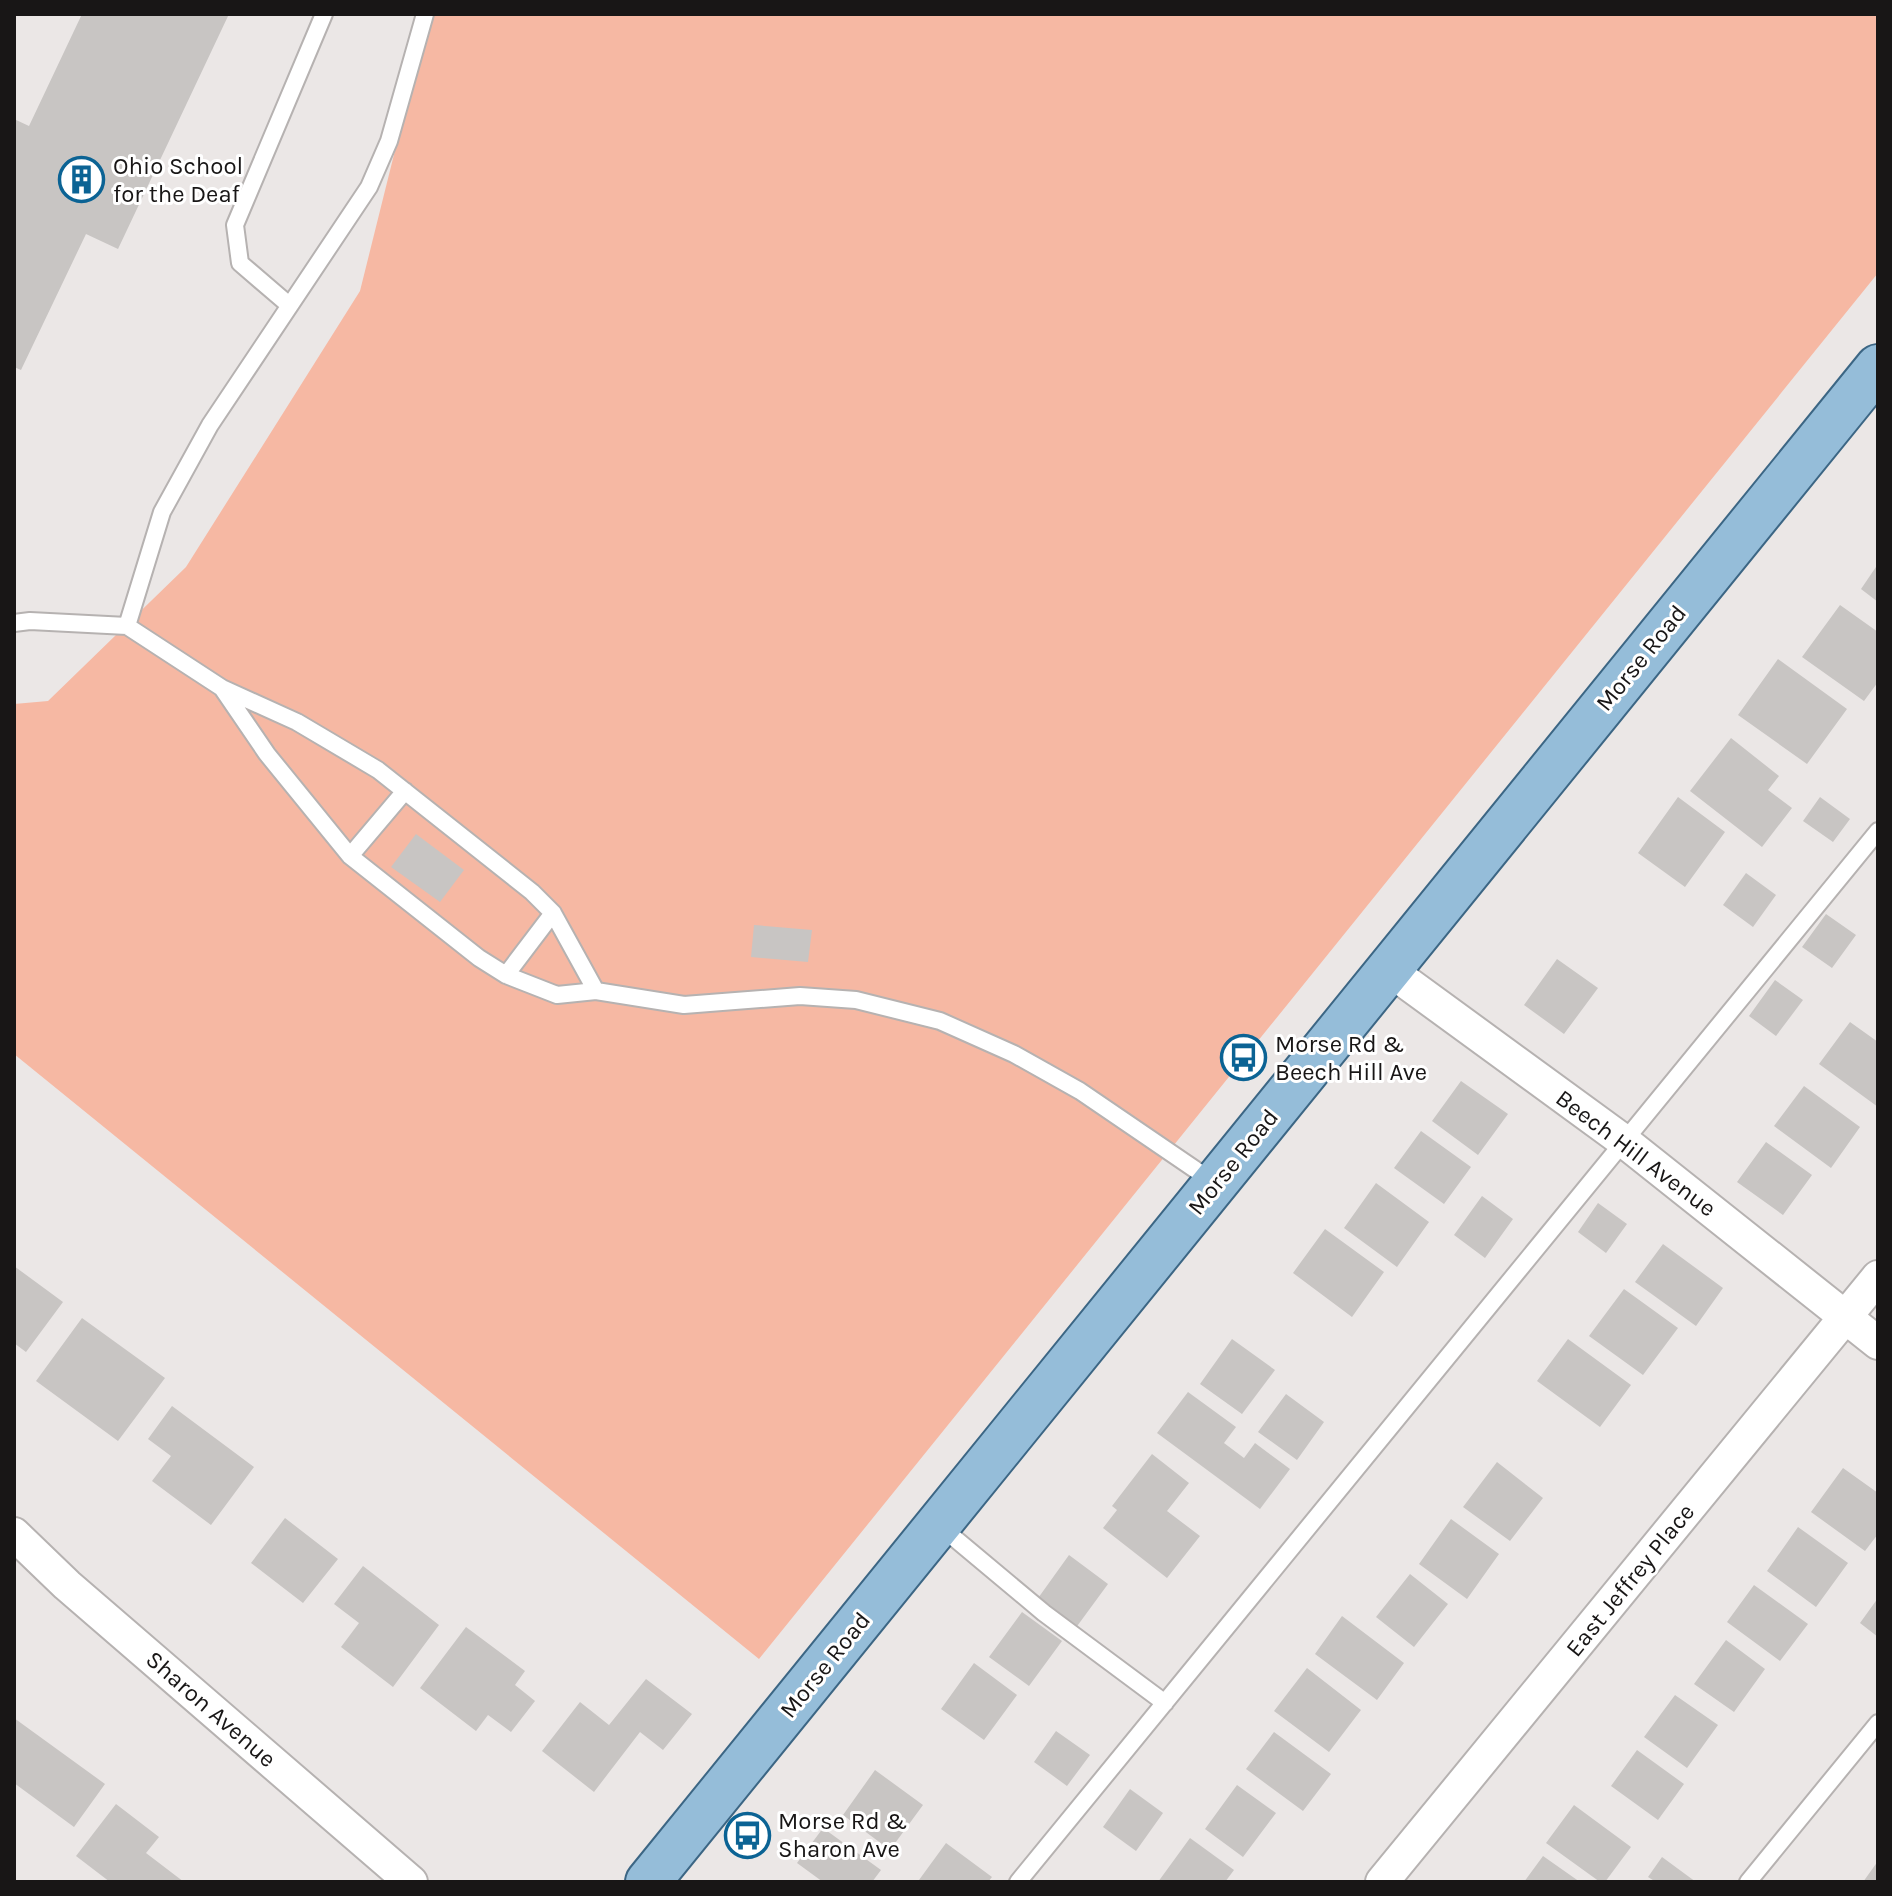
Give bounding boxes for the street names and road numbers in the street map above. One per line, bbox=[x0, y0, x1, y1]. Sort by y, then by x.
street label: Morse Road bbox=[1590, 599, 1692, 717]
street label: Beech Hill Avenue bbox=[1550, 1084, 1722, 1222]
street label: Morse Road bbox=[1182, 1103, 1284, 1221]
street label: East Jeffrey Place bbox=[1560, 1498, 1700, 1662]
street label: Morse Road bbox=[774, 1606, 876, 1724]
street label: Sharon Avenue bbox=[140, 1645, 282, 1773]

